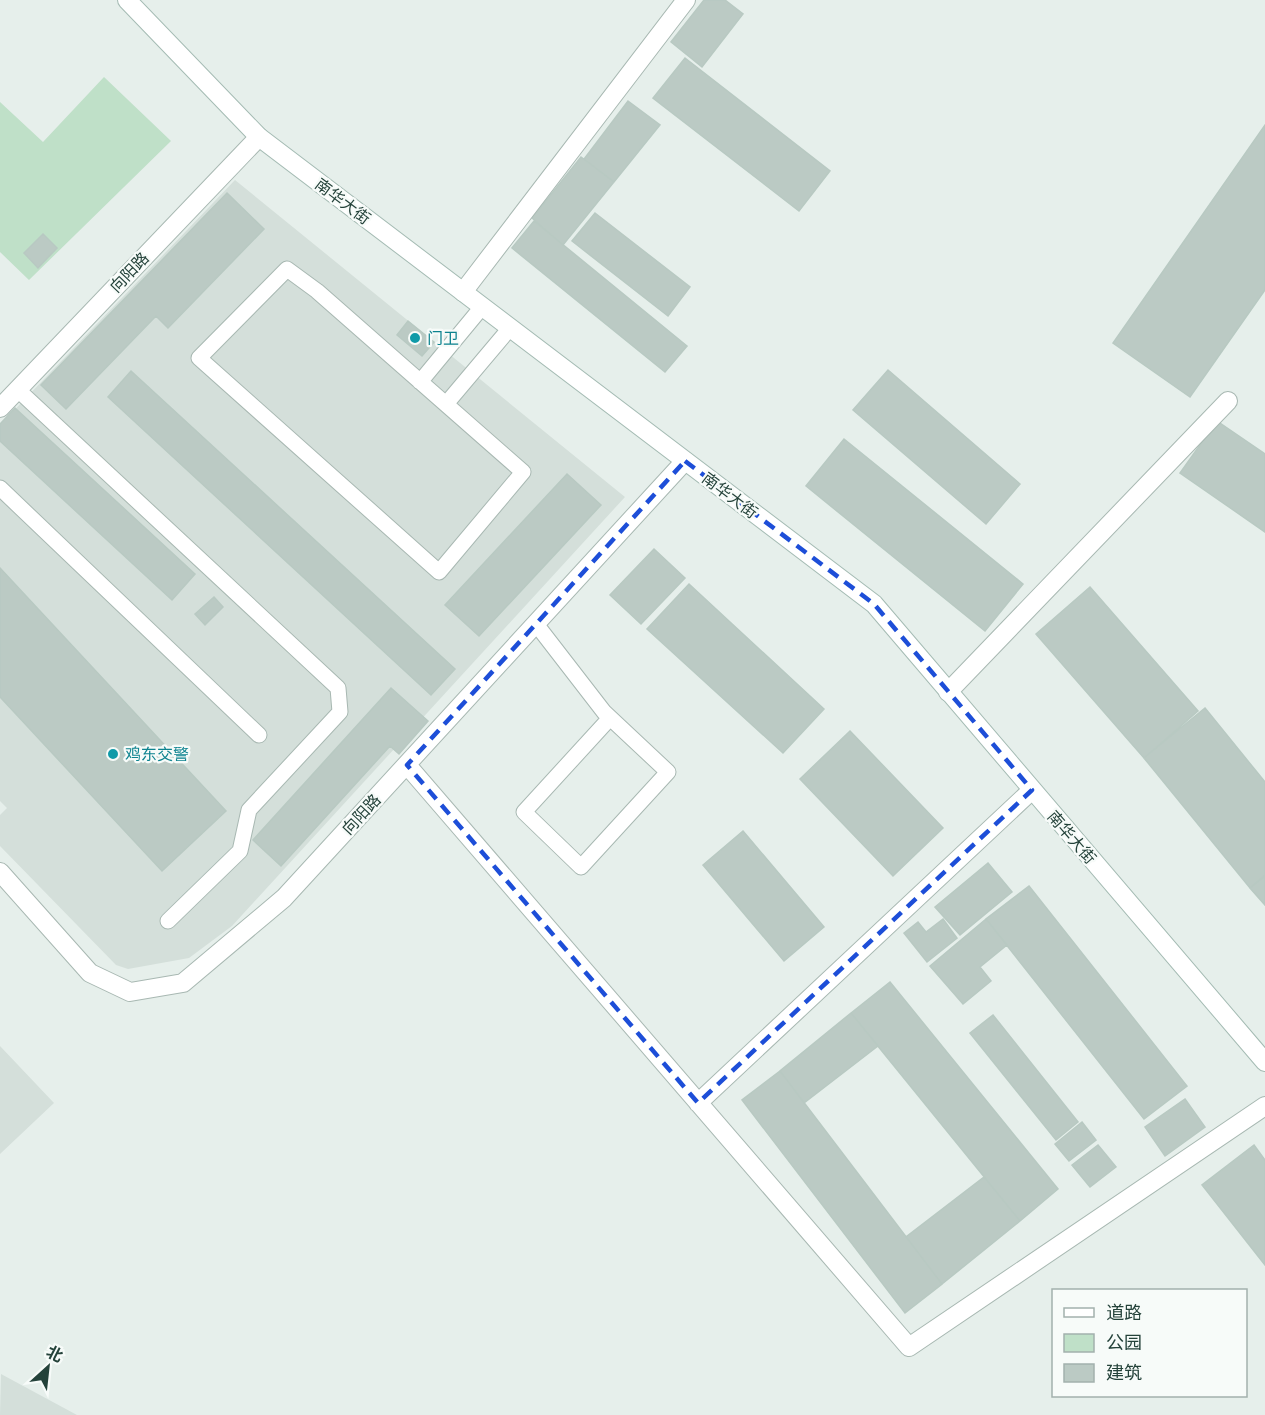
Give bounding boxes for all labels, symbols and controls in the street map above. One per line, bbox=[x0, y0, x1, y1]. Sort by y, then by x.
street label: 南华大街 bbox=[310, 172, 376, 230]
street label: 向阳路 bbox=[104, 246, 154, 298]
place label: 门卫 bbox=[427, 326, 459, 350]
marker: 门卫 bbox=[408, 331, 422, 345]
street label: 南华大街 bbox=[697, 466, 763, 524]
place label: 鸡东交警 bbox=[125, 742, 189, 766]
marker: 鸡东交警 bbox=[106, 747, 120, 761]
street label: 向阳路 bbox=[336, 788, 386, 840]
street label: 南华大街 bbox=[1042, 805, 1102, 869]
legend bbox=[1052, 1289, 1247, 1397]
text: 道路 bbox=[1106, 1299, 1142, 1326]
text: 公园 bbox=[1106, 1329, 1142, 1356]
north arrow bbox=[18, 1337, 78, 1397]
text: 北 bbox=[42, 1339, 67, 1368]
text: 建筑 bbox=[1106, 1359, 1142, 1386]

